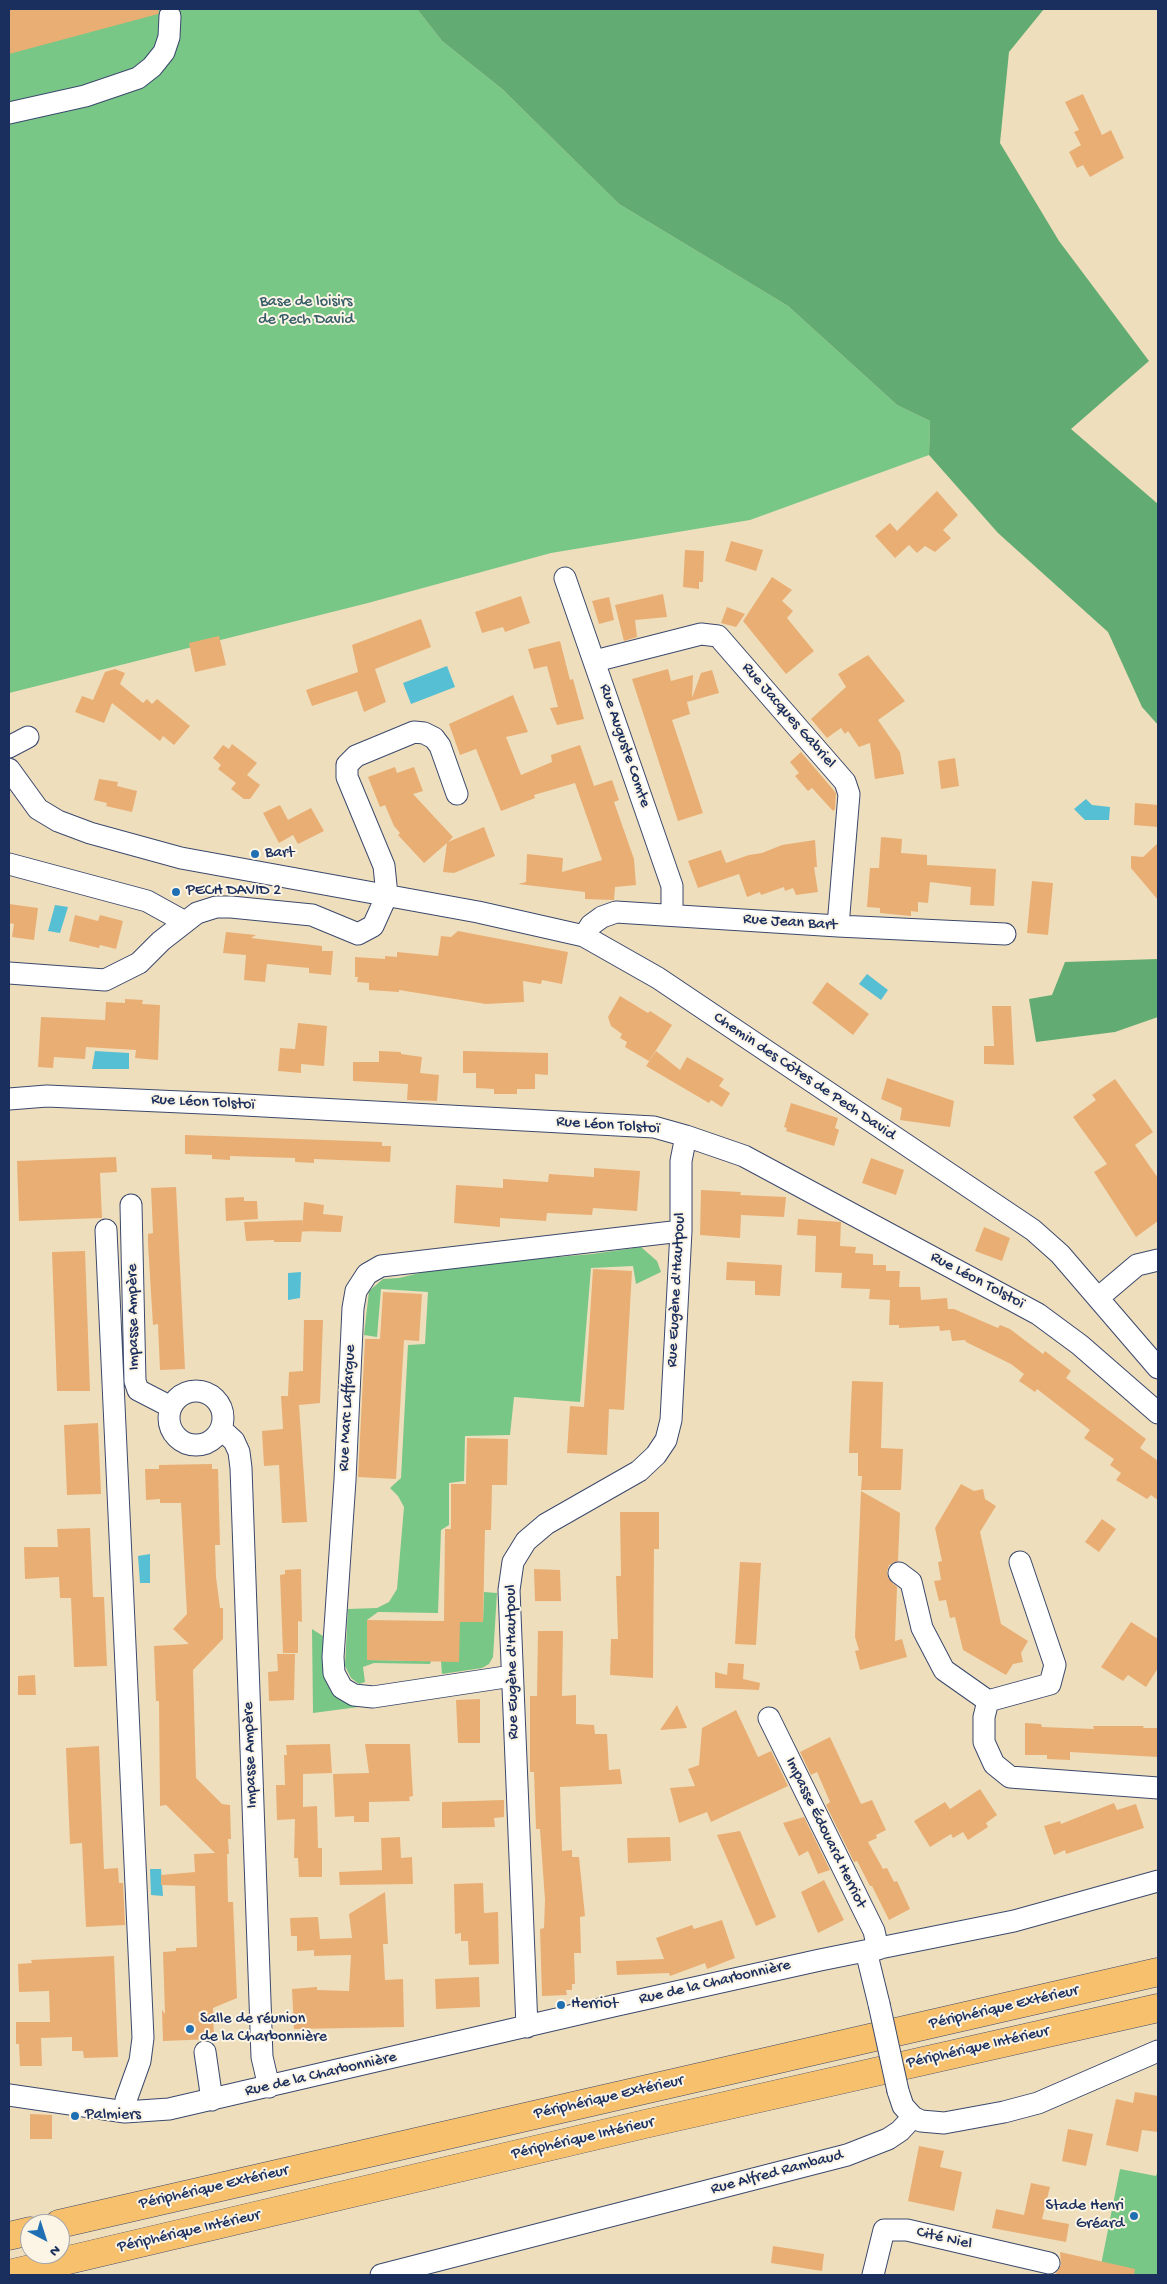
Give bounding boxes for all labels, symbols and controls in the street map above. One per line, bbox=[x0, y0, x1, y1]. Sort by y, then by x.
park label: Base de loisirs de Pech David bbox=[258, 293, 354, 331]
street label: Rue Jacques Gabriel bbox=[737, 659, 839, 773]
street label: Rue Auguste Comte bbox=[594, 682, 654, 810]
place label: Bart bbox=[265, 844, 294, 864]
marker: Bart bbox=[249, 848, 261, 860]
place label: PECH DAVID 2 bbox=[186, 882, 281, 902]
marker: PECH DAVID 2 bbox=[170, 886, 182, 898]
street label: Rue Jean Bart bbox=[742, 910, 838, 936]
street label: Chemin des Côtes de Pech David bbox=[709, 1009, 899, 1145]
street label: Rue Léon Tolstoï bbox=[151, 1091, 255, 1115]
street label: Rue Léon Tolstoï bbox=[555, 1113, 661, 1139]
street label: Rue Eugène d'Hautpoul bbox=[663, 1212, 691, 1368]
street label: Rue Léon Tolstoï bbox=[927, 1248, 1027, 1314]
street label: Impasse Ampère bbox=[123, 1264, 145, 1370]
street label: Rue Marc Laffargue bbox=[335, 1344, 361, 1472]
street label: Rue Eugène d'Hautpoul bbox=[502, 1584, 524, 1740]
street label: Impasse Ampère bbox=[240, 1701, 262, 1809]
street label: Impasse Édouard Herriot bbox=[780, 1754, 870, 1912]
street label: Rue de la Charbonnière bbox=[637, 1956, 793, 2010]
street label: Périphérique Extérieur bbox=[927, 1981, 1081, 2035]
place label: Herriot bbox=[571, 1995, 618, 2015]
marker: Herriot bbox=[555, 1999, 567, 2011]
place label: Salle de réunion de la Charbonnière bbox=[200, 2010, 327, 2048]
street label: Périphérique Intérieur bbox=[905, 2022, 1051, 2074]
marker: Salle de réunion de la Charbonnière bbox=[184, 2023, 196, 2035]
street label: Rue de la Charbonnière bbox=[243, 2048, 399, 2102]
street label: Périphérique Extérieur bbox=[532, 2071, 686, 2125]
place label: Palmiers bbox=[85, 2106, 141, 2126]
marker: Palmiers bbox=[69, 2110, 81, 2122]
street label: Périphérique Intérieur bbox=[510, 2113, 656, 2165]
street label: Rue Alfred Rambaud bbox=[709, 2146, 845, 2200]
street label: Périphérique Extérieur bbox=[137, 2161, 291, 2215]
place label: Stade Henri Gréard bbox=[1046, 2197, 1124, 2235]
street label: Périphérique Intérieur bbox=[116, 2206, 262, 2258]
marker: Stade Henri Gréard bbox=[1128, 2210, 1140, 2222]
north arrow bbox=[20, 2214, 70, 2264]
street label: Cité Niel bbox=[914, 2223, 974, 2255]
text: N bbox=[45, 2241, 63, 2260]

